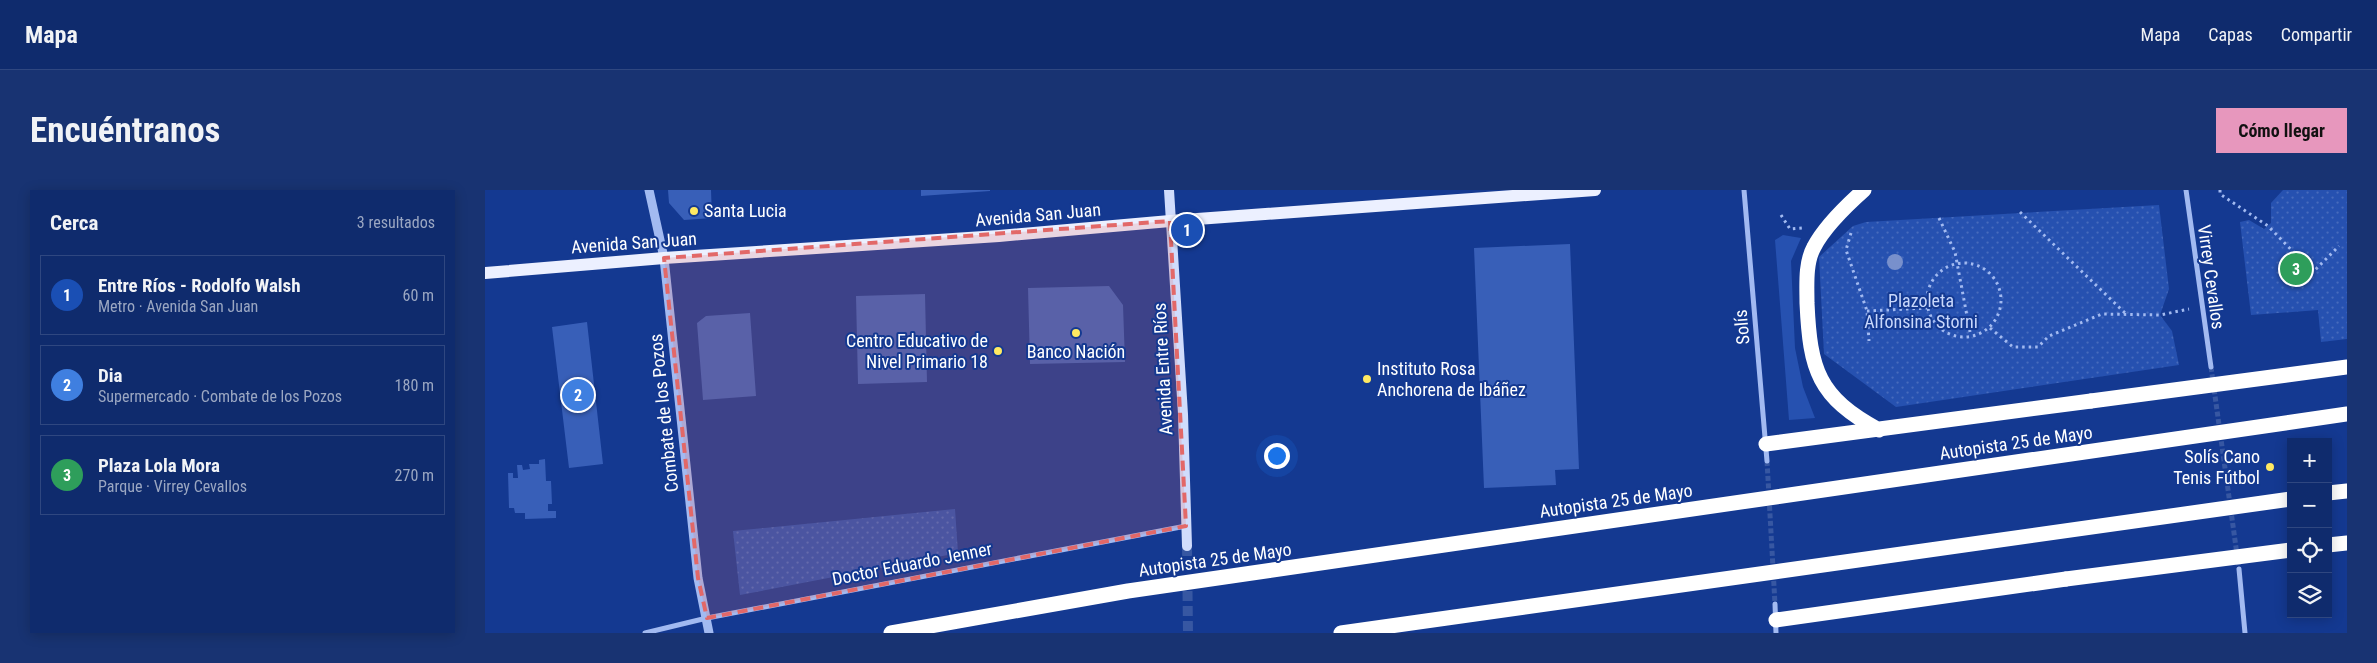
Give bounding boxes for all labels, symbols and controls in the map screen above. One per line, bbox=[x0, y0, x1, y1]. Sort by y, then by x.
text: Mapa bbox=[25, 21, 78, 49]
text: Mapa bbox=[2141, 24, 2180, 45]
text: Capas bbox=[2208, 24, 2253, 45]
text: Compartir bbox=[2281, 24, 2352, 45]
button: Cómo llegar bbox=[2216, 108, 2347, 153]
text: Encuéntranos bbox=[30, 110, 221, 151]
street label: Avenida San Juan bbox=[974, 199, 1102, 230]
place label: Santa Lucia bbox=[704, 200, 787, 221]
marker: Santa Lucia bbox=[688, 205, 700, 217]
text: Cerca bbox=[50, 211, 98, 235]
pin: 1 bbox=[1171, 211, 1203, 249]
text: 3 resultados bbox=[357, 213, 435, 232]
street label: Virrey Cevallos bbox=[2194, 223, 2229, 330]
street label: Avenida San Juan bbox=[570, 228, 698, 257]
pin: 3 bbox=[2280, 250, 2312, 288]
text: Entre Ríos - Rodolfo Walsh bbox=[98, 274, 301, 297]
text: 1 bbox=[63, 286, 71, 305]
text: 60 m bbox=[402, 286, 434, 305]
park label: Plazoleta Alfonsina Storni bbox=[1864, 290, 1978, 332]
text: Metro · Avenida San Juan bbox=[98, 297, 258, 316]
street label: Avenida Entre Ríos bbox=[1149, 302, 1176, 436]
street label: Solís bbox=[1730, 309, 1753, 345]
marker: Banco Nación bbox=[1070, 327, 1082, 339]
place label: Centro Educativo de Nivel Primario 18 bbox=[846, 330, 988, 372]
street label: Combate de los Pozos bbox=[645, 333, 682, 493]
place label: Banco Nación bbox=[1027, 341, 1125, 362]
marker: Centro Educativo de Nivel Primario 18 bbox=[992, 345, 1004, 357]
place label: Instituto Rosa Anchorena de Ibáñez bbox=[1377, 358, 1526, 400]
text: Dia bbox=[98, 364, 122, 387]
marker: Instituto Rosa Anchorena de Ibáñez bbox=[1361, 373, 1373, 385]
text: 2 bbox=[63, 376, 71, 395]
text: 180 m bbox=[395, 376, 434, 395]
pin: 2 bbox=[562, 376, 594, 414]
text: Supermercado · Combate de los Pozos bbox=[98, 387, 342, 406]
street label: Autopista 25 de Mayo bbox=[1938, 421, 2094, 464]
map controls bbox=[2287, 438, 2332, 618]
button: + bbox=[2287, 438, 2332, 483]
your location bbox=[1264, 443, 1290, 469]
place label: Solís Cano Tenis Fútbol bbox=[2173, 446, 2260, 488]
text: Plaza Lola Mora bbox=[98, 454, 220, 477]
marker: Solís Cano Tenis Fútbol bbox=[2264, 461, 2276, 473]
text: 3 bbox=[63, 466, 71, 485]
text: 270 m bbox=[395, 466, 434, 485]
text: Parque · Virrey Cevallos bbox=[98, 477, 247, 496]
street label: Autopista 25 de Mayo bbox=[1538, 479, 1694, 522]
button: − bbox=[2287, 483, 2332, 528]
button: locate bbox=[2287, 528, 2332, 573]
street label: Doctor Eduardo Jenner bbox=[830, 538, 994, 589]
street label: Autopista 25 de Mayo bbox=[1137, 538, 1293, 581]
button: layers bbox=[2287, 573, 2332, 618]

